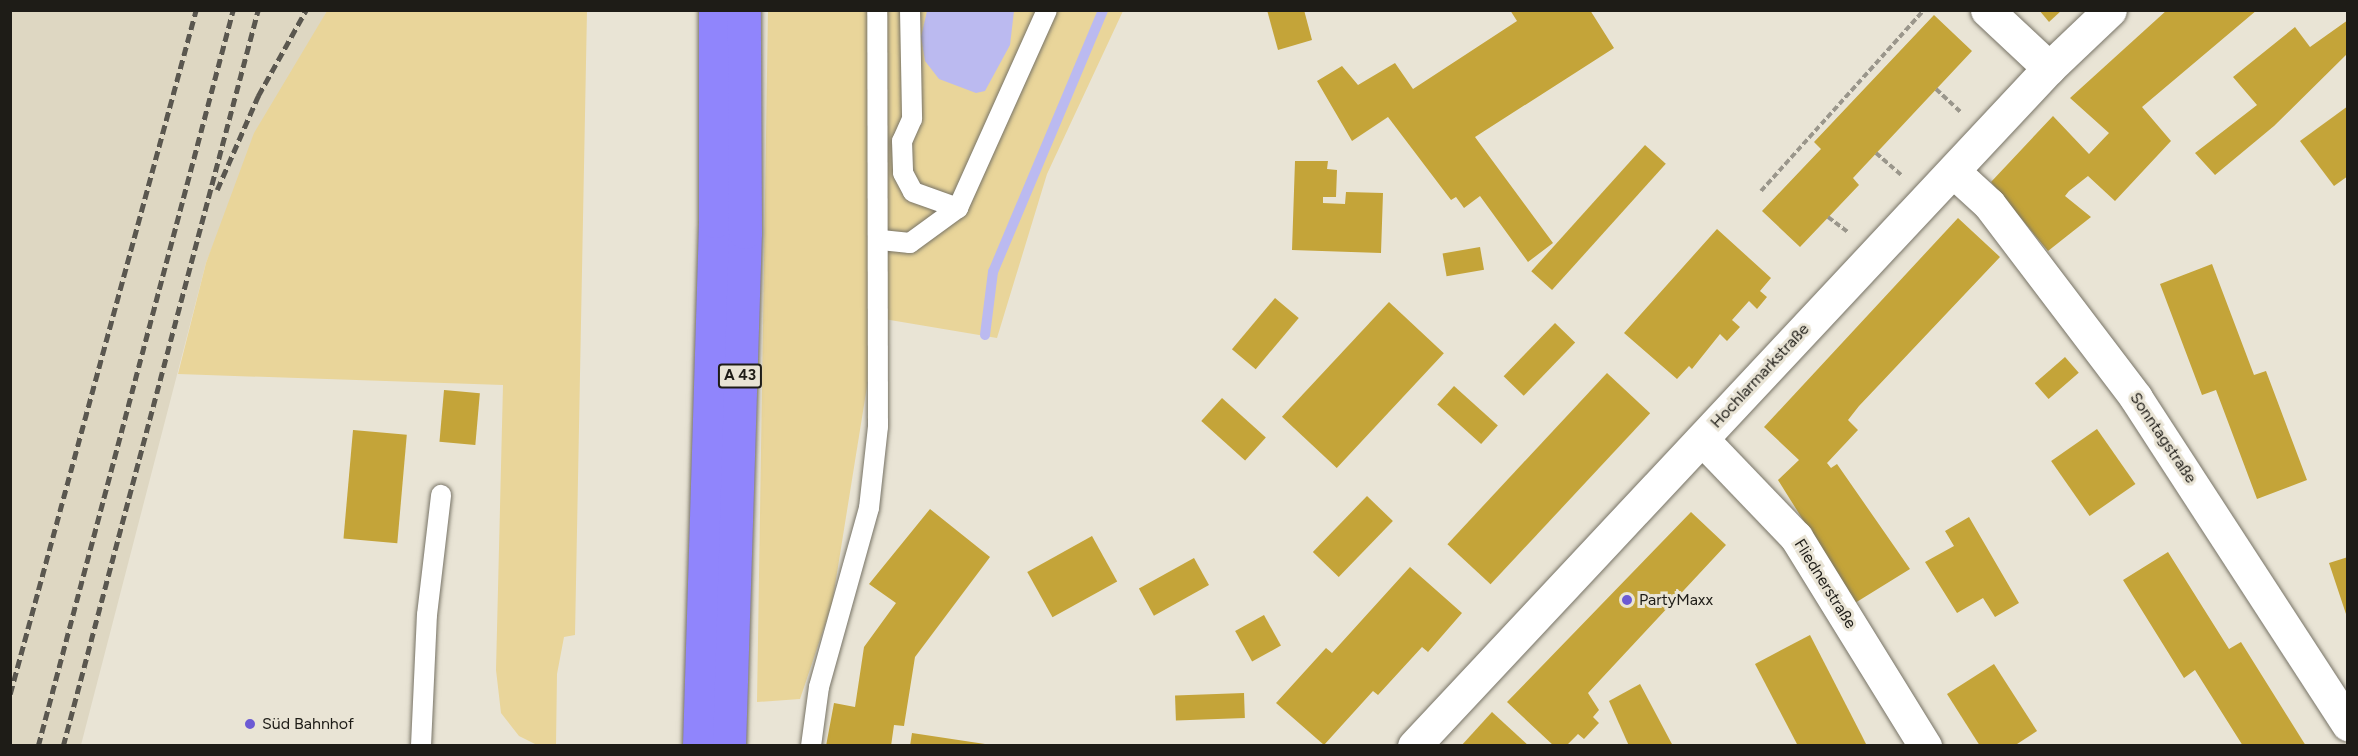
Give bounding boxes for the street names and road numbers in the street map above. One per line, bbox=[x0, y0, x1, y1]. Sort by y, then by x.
street label: Hochlarmarkstraße bbox=[1707, 320, 1813, 432]
road number: A 43 bbox=[718, 364, 762, 388]
street label: Sonntagstraße bbox=[2126, 389, 2200, 487]
street label: Fliednerstraße bbox=[1790, 536, 1860, 632]

